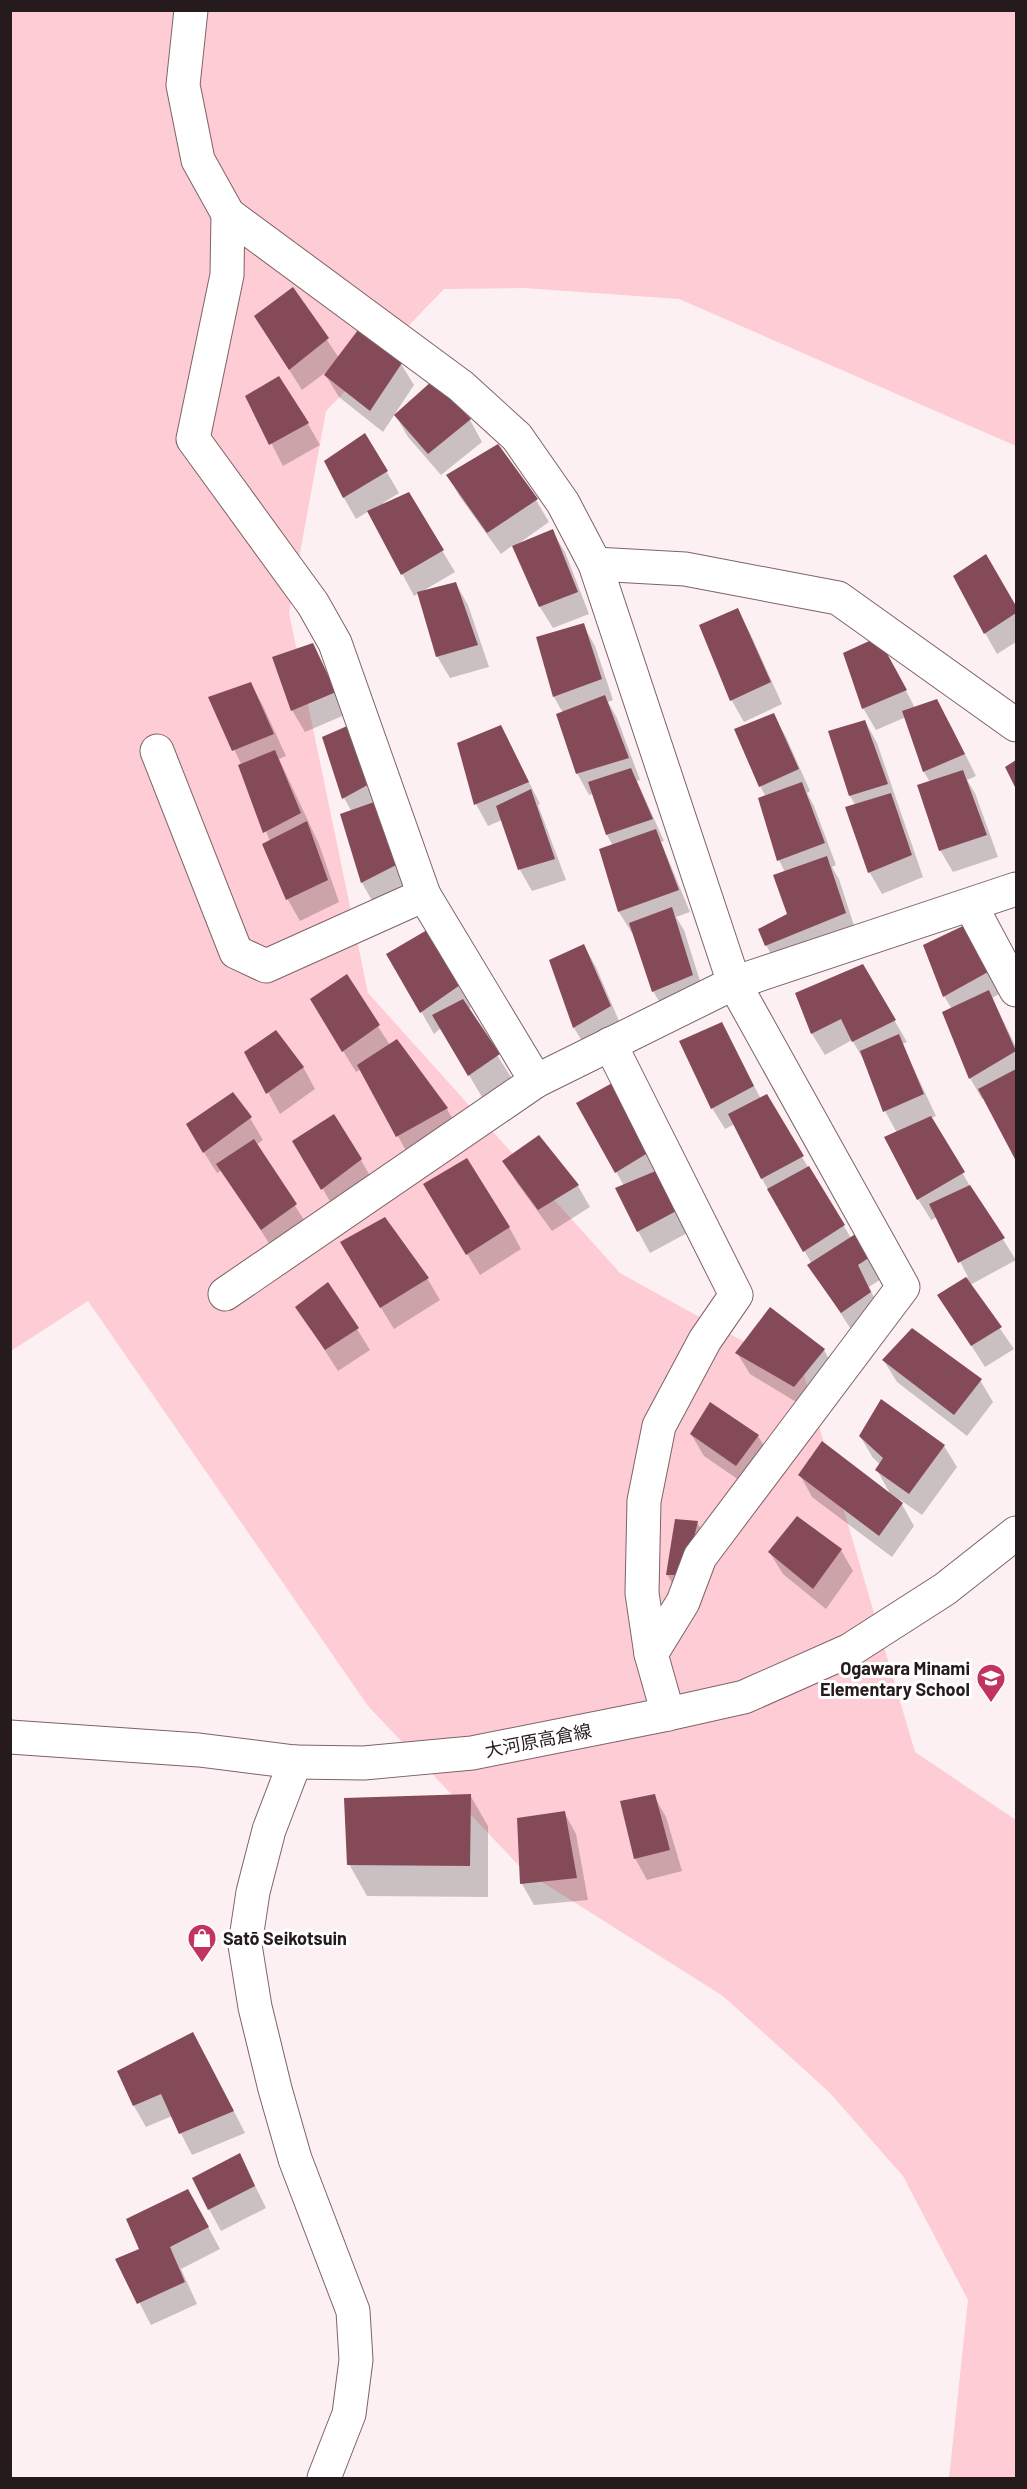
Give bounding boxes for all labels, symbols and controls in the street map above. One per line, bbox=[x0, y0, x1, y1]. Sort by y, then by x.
place label: Ogawara Minami Elementary School bbox=[820, 1657, 970, 1700]
school or university icon: Ogawara Minami Elementary School bbox=[975, 1662, 1007, 1704]
street label: 大河原高倉線 bbox=[483, 1719, 593, 1761]
shop icon: Satō Seikotsuin bbox=[186, 1922, 218, 1964]
place label: Satō Seikotsuin bbox=[223, 1927, 347, 1949]

